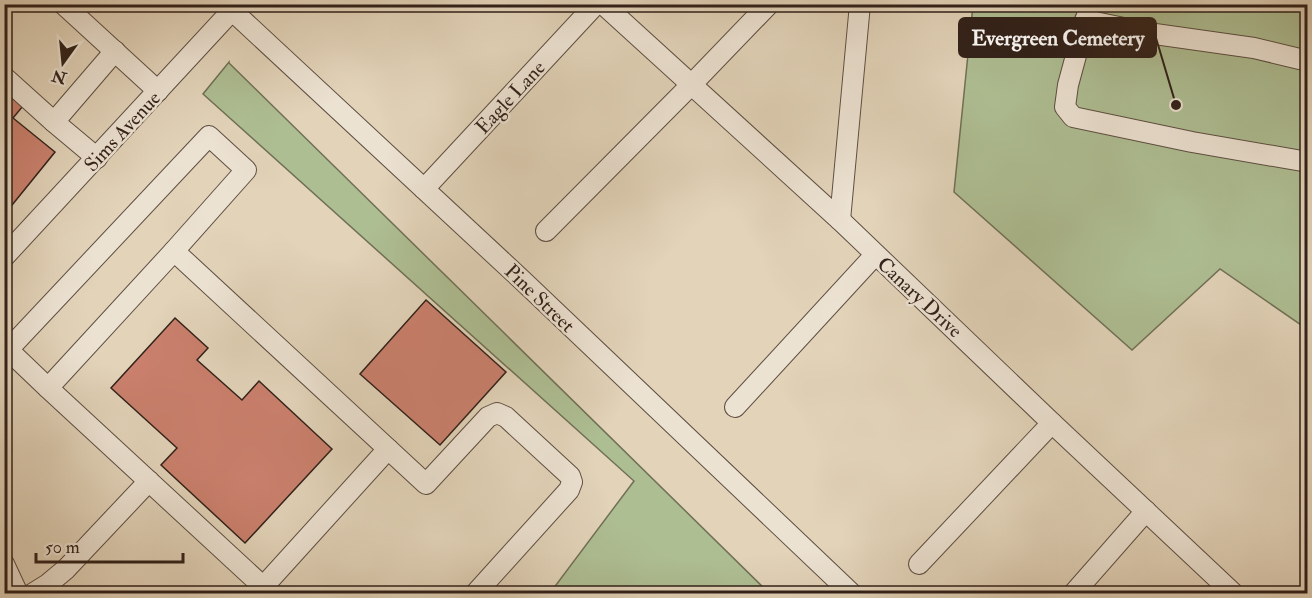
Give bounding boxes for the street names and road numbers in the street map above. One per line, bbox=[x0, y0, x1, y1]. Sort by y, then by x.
street label: Eagle Lane bbox=[470, 55, 551, 139]
street label: Sims Avenue bbox=[79, 86, 166, 177]
street label: Canary Drive bbox=[872, 252, 968, 343]
street label: Pine Street bbox=[499, 259, 580, 338]

